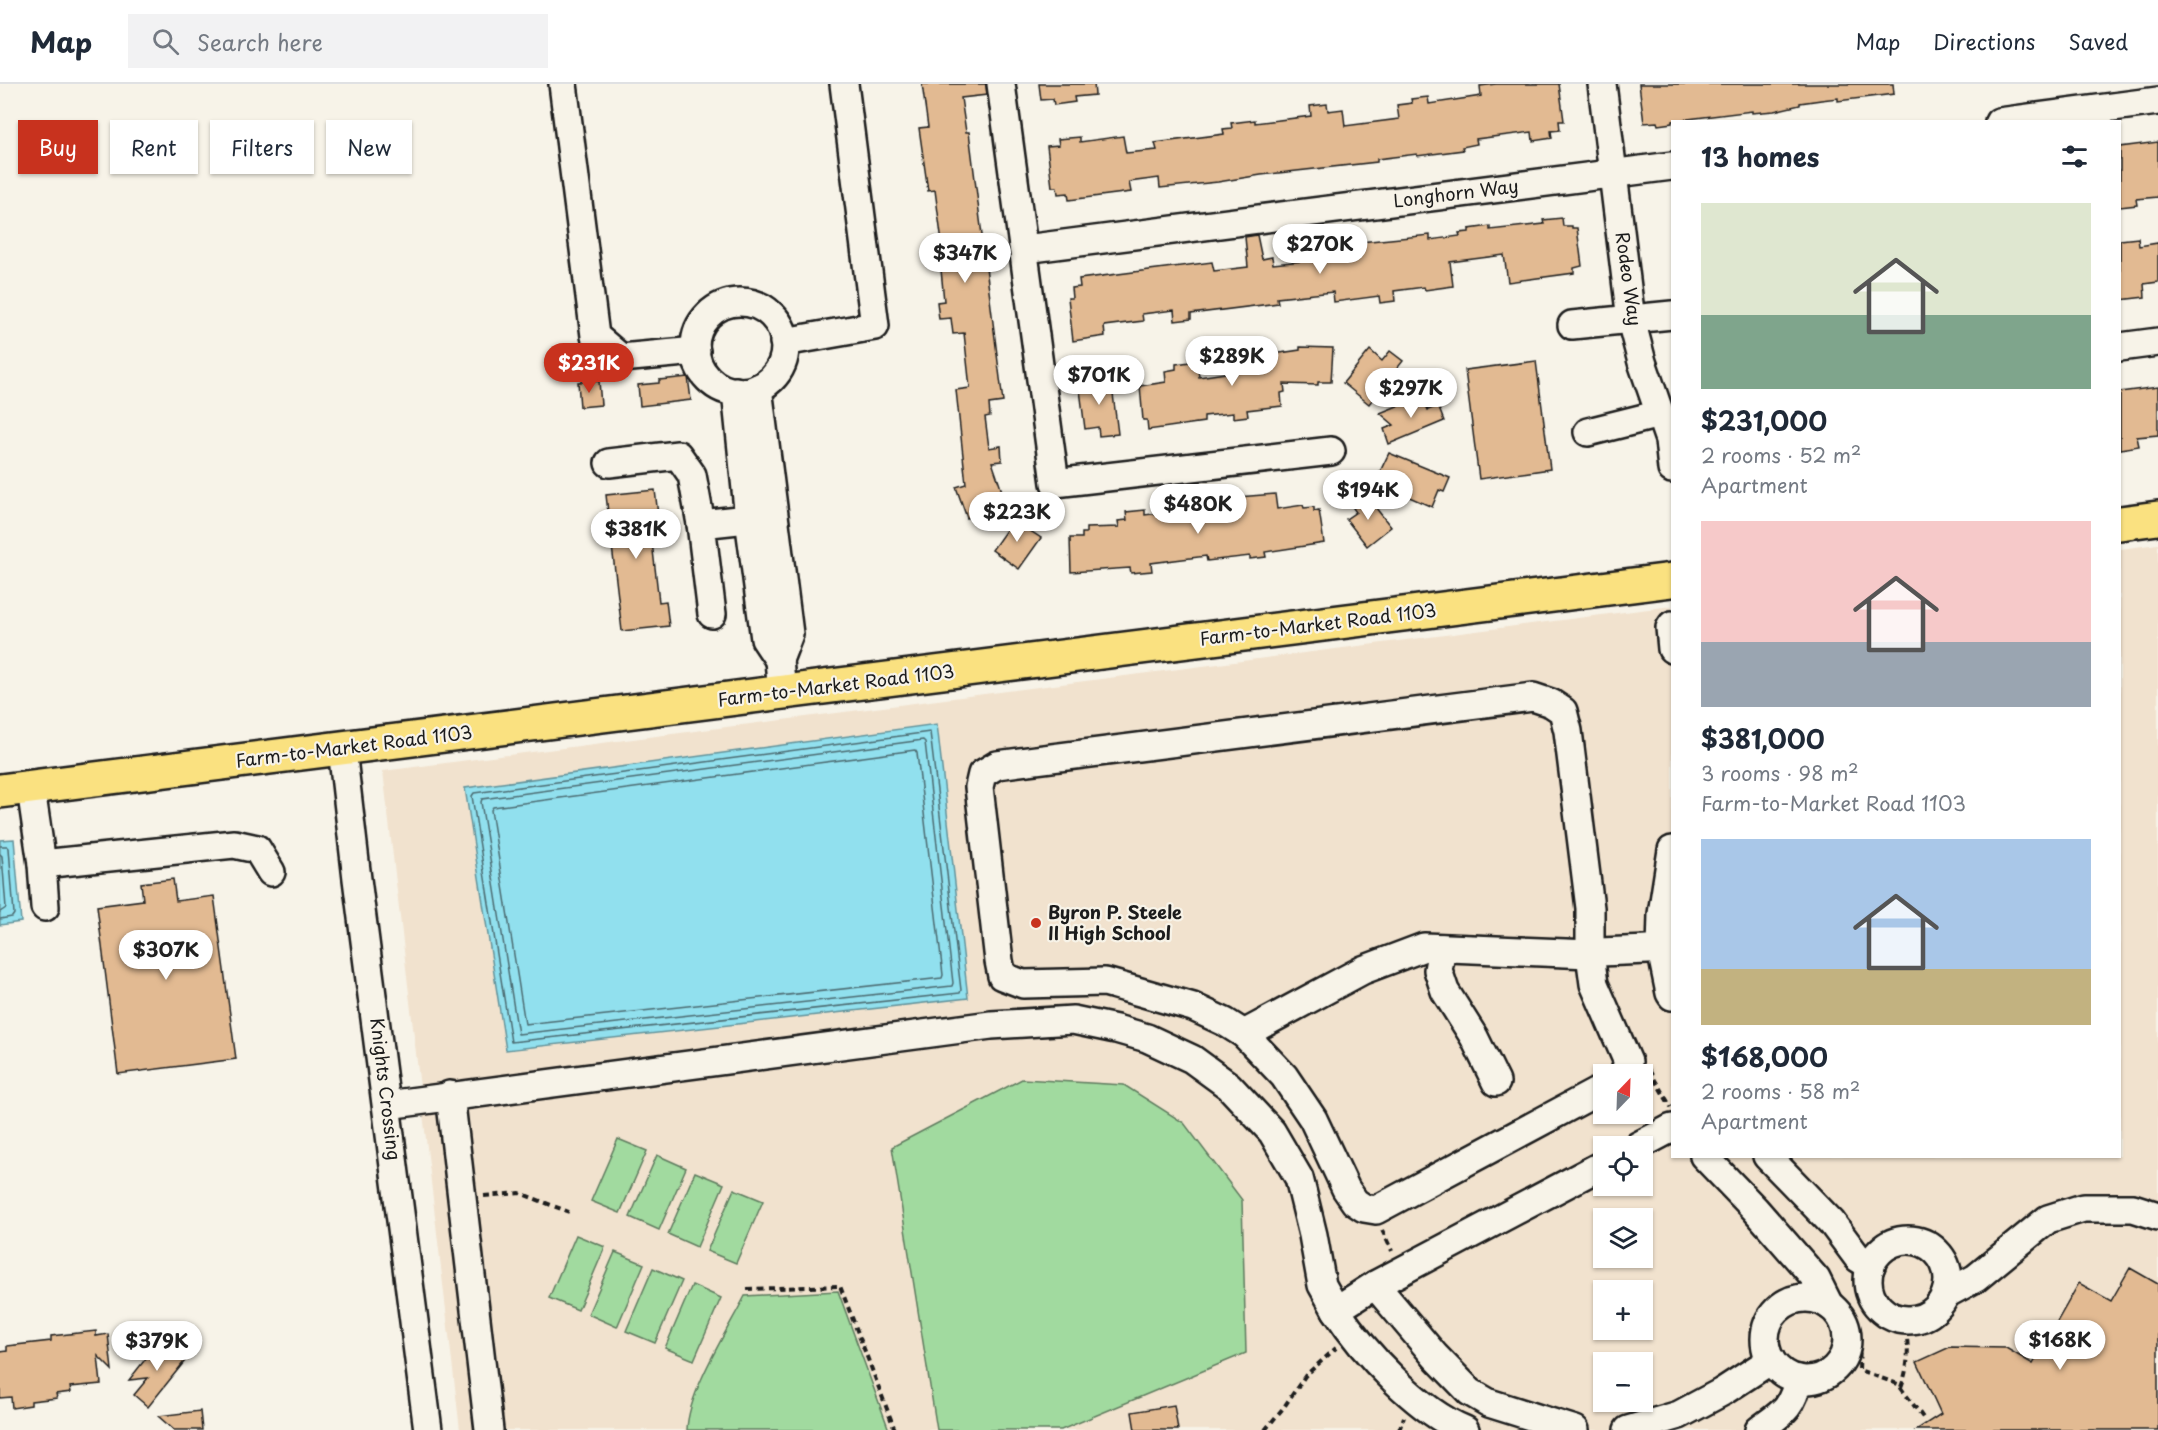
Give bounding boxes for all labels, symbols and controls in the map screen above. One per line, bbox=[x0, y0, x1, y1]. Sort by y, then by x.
search box bbox=[128, 14, 548, 68]
text: Map bbox=[30, 20, 92, 63]
icon: search bbox=[149, 25, 182, 58]
text: Search here bbox=[197, 25, 323, 58]
text: Map bbox=[1855, 25, 1900, 57]
text: Directions bbox=[1933, 25, 2035, 57]
text: Saved bbox=[2068, 25, 2128, 57]
chip: Buy bbox=[18, 120, 98, 174]
chip: Rent bbox=[110, 120, 198, 174]
chip: Filters bbox=[210, 120, 314, 174]
chip: New bbox=[326, 120, 412, 174]
text: 13 homes bbox=[1701, 137, 1819, 176]
icon: filters bbox=[2058, 140, 2091, 173]
street label: Longhorn Way bbox=[1392, 171, 1520, 214]
pin: $270K bbox=[1278, 224, 1362, 275]
text: $270K bbox=[1286, 228, 1354, 258]
street label: Rodeo Way bbox=[1610, 230, 1649, 328]
pin: $347K bbox=[923, 233, 1007, 284]
text: $347K bbox=[933, 237, 997, 267]
icon: home bbox=[1842, 242, 1950, 350]
pin: $289K bbox=[1190, 336, 1274, 387]
text: $289K bbox=[1199, 340, 1265, 370]
pin: $231K bbox=[547, 343, 631, 394]
text: $231K bbox=[558, 347, 620, 377]
pin: $701K bbox=[1057, 355, 1141, 406]
text: $701K bbox=[1067, 359, 1131, 389]
pin: $297K bbox=[1369, 368, 1453, 419]
text: $297K bbox=[1379, 372, 1443, 402]
text: $231,000 bbox=[1701, 401, 1827, 440]
text: 2 rooms · 52 m² bbox=[1701, 440, 1861, 470]
pin: $194K bbox=[1326, 470, 1410, 521]
text: Apartment bbox=[1701, 470, 1808, 500]
text: $194K bbox=[1337, 474, 1399, 504]
pin: $480K bbox=[1156, 484, 1240, 535]
text: $480K bbox=[1164, 488, 1232, 518]
pin: $223K bbox=[975, 492, 1059, 543]
text: $223K bbox=[983, 496, 1051, 526]
pin: $381K bbox=[594, 509, 678, 560]
text: $381K bbox=[605, 513, 667, 543]
icon: home bbox=[1842, 560, 1950, 668]
street label: Farm-to-Market Road 1103 bbox=[1198, 596, 1438, 651]
street label: Farm-to-Market Road 1103 bbox=[716, 657, 956, 712]
street label: Farm-to-Market Road 1103 bbox=[234, 718, 474, 773]
text: $381,000 bbox=[1701, 719, 1825, 758]
text: 3 rooms · 98 m² bbox=[1701, 758, 1859, 788]
text: Farm-to-Market Road 1103 bbox=[1701, 788, 1966, 818]
icon: home bbox=[1842, 878, 1950, 986]
place label: Byron P. Steele II High School bbox=[1048, 898, 1182, 946]
marker: Byron P. Steele II High School bbox=[1029, 916, 1043, 930]
pin: $307K bbox=[124, 930, 208, 981]
text: $307K bbox=[133, 934, 199, 964]
street label: Knights Crossing bbox=[364, 1016, 409, 1162]
text: $168,000 bbox=[1701, 1037, 1828, 1076]
north arrow bbox=[1593, 1064, 1653, 1124]
map controls bbox=[1593, 1064, 1653, 1412]
text: 2 rooms · 58 m² bbox=[1701, 1076, 1860, 1106]
text: Apartment bbox=[1701, 1106, 1808, 1136]
button: locate bbox=[1593, 1136, 1653, 1196]
button: layers bbox=[1593, 1208, 1653, 1268]
button: + bbox=[1593, 1280, 1653, 1340]
pin: $168K bbox=[2018, 1320, 2102, 1371]
pin: $379K bbox=[115, 1321, 199, 1372]
text: $168K bbox=[2028, 1324, 2092, 1354]
text: $379K bbox=[125, 1325, 189, 1355]
button: − bbox=[1593, 1352, 1653, 1412]

